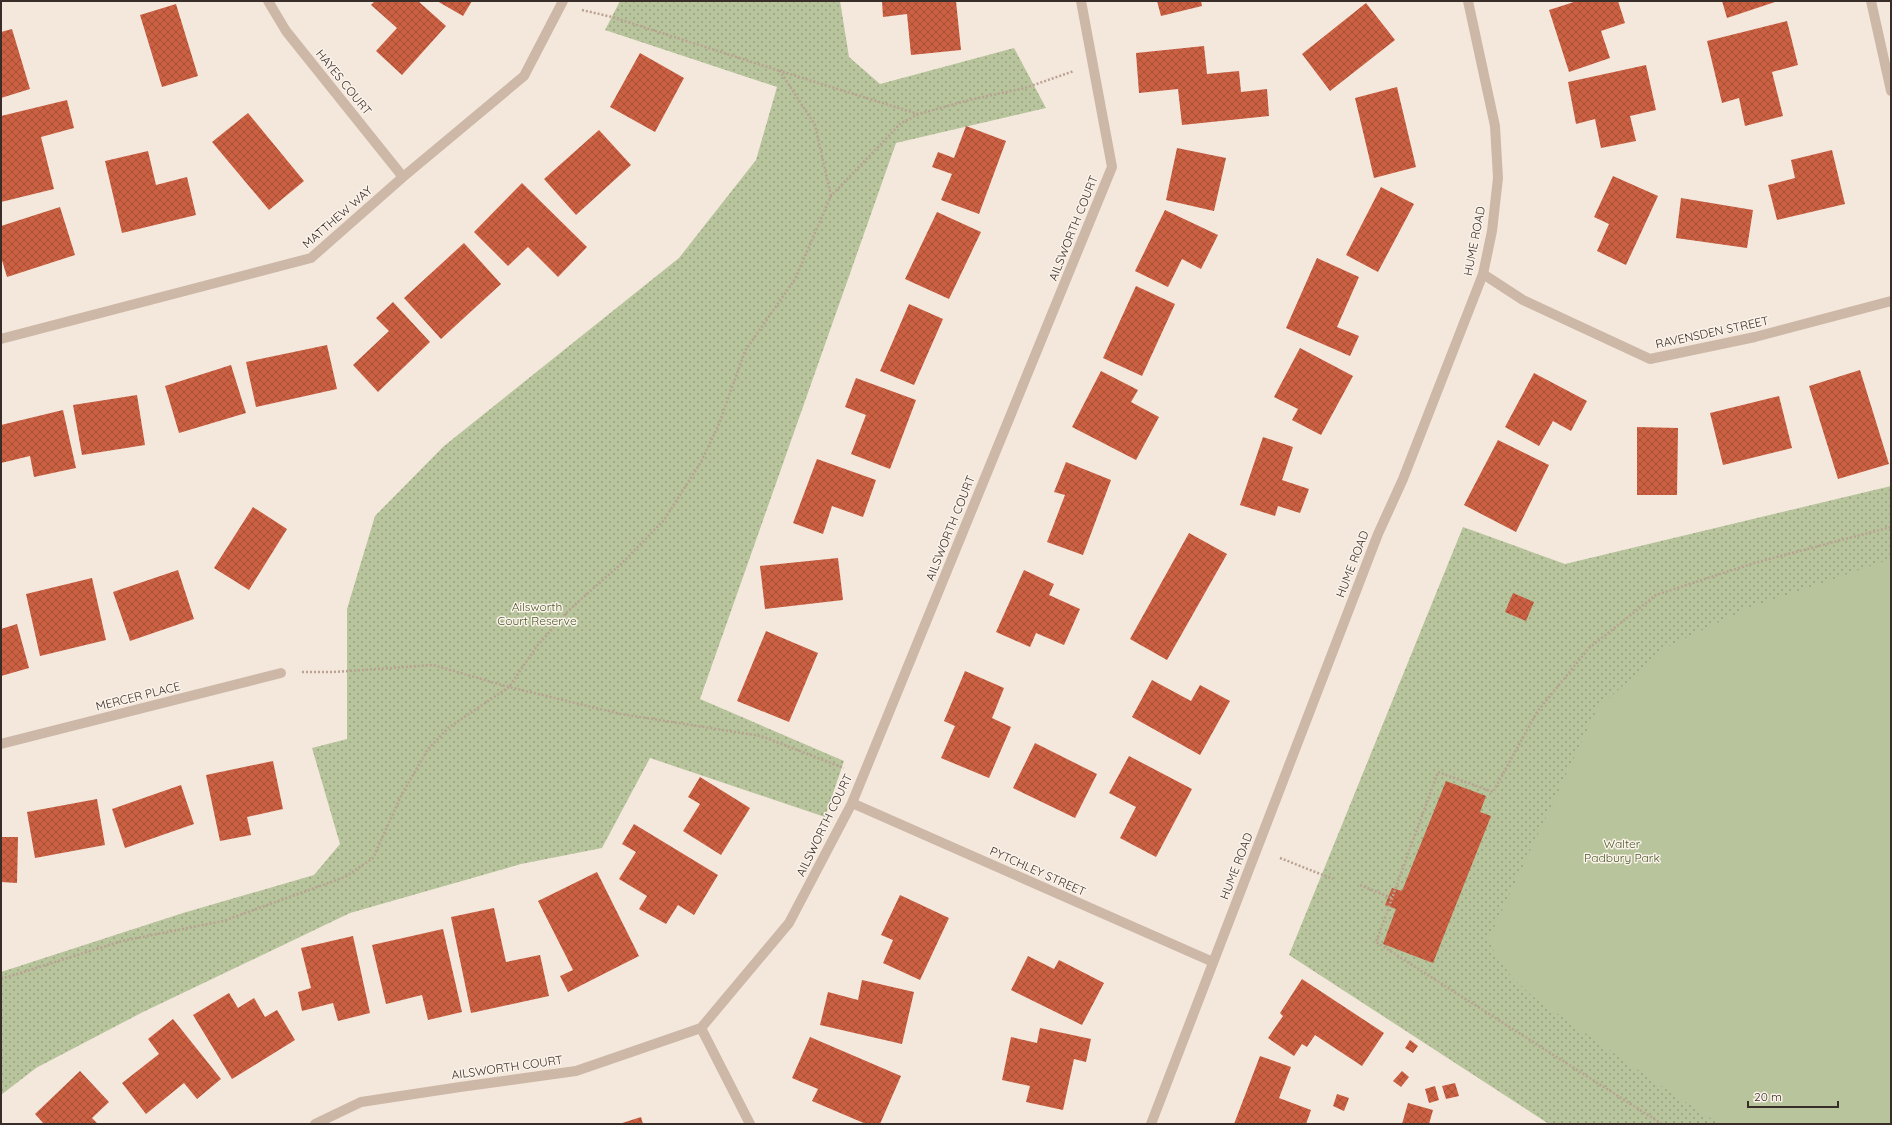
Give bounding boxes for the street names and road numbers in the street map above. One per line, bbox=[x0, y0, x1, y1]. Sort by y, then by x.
street label: HAYES COURT bbox=[313, 46, 375, 118]
street label: AILSWORTH COURT bbox=[1045, 173, 1101, 283]
street label: MATTHEW WAY bbox=[299, 182, 375, 251]
street label: HUME ROAD bbox=[1460, 205, 1488, 277]
street label: RAVENSDEN STREET bbox=[1654, 313, 1770, 351]
street label: AILSWORTH COURT bbox=[922, 473, 978, 583]
street label: HUME ROAD bbox=[1332, 528, 1372, 600]
street label: MERCER PLACE bbox=[94, 678, 182, 714]
street label: AILSWORTH COURT bbox=[793, 771, 855, 879]
street label: HUME ROAD bbox=[1216, 830, 1256, 902]
street label: PYTCHLEY STREET bbox=[988, 843, 1088, 899]
street label: AILSWORTH COURT bbox=[450, 1052, 564, 1082]

